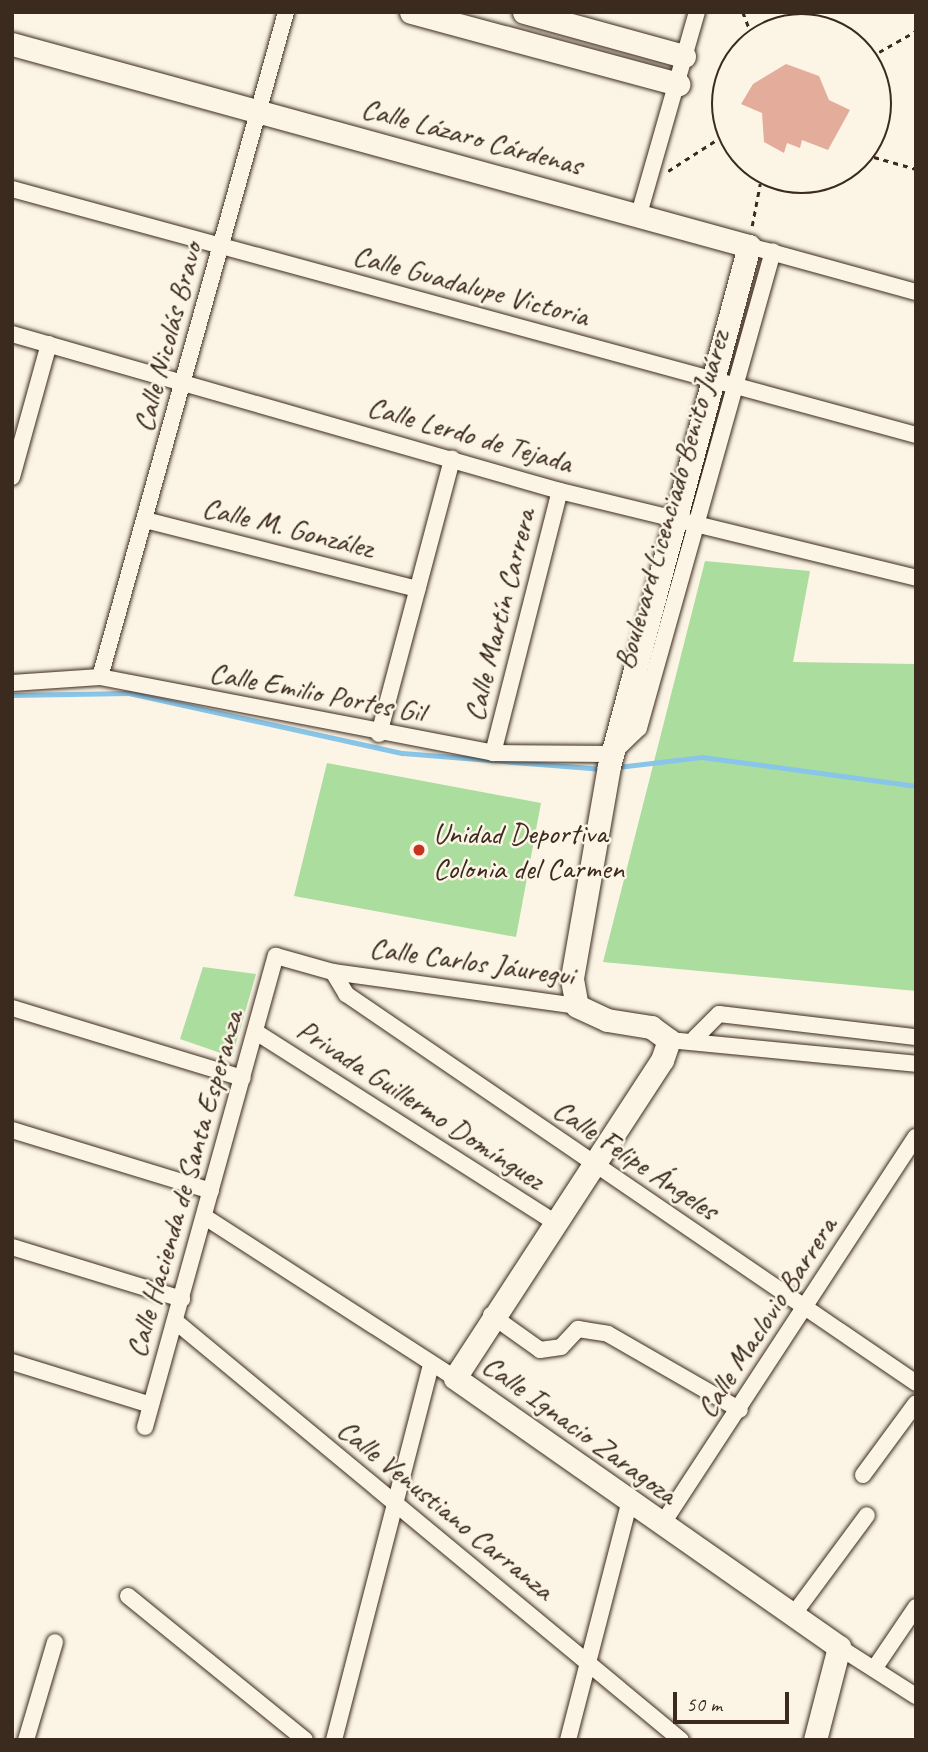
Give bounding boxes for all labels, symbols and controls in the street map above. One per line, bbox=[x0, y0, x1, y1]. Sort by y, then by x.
street label: Calle Lázaro Cárdenas bbox=[358, 89, 586, 183]
street label: Calle Guadalupe Victoria bbox=[350, 236, 592, 334]
street label: Calle Nicolás Bravo bbox=[124, 238, 210, 436]
street label: Boulevard Licenciado Benito Juárez bbox=[605, 326, 737, 674]
street label: Calle Lerdo de Tejada bbox=[364, 388, 576, 480]
street label: Calle M. González bbox=[199, 488, 377, 566]
street label: Calle Martín Carrera bbox=[455, 505, 543, 725]
street label: Calle Emilio Portes Gil bbox=[206, 653, 428, 731]
place label: Unidad Deportiva Colonia del Carmen bbox=[433, 815, 626, 886]
marker: Unidad Deportiva Colonia del Carmen bbox=[411, 842, 427, 858]
street label: Calle Carlos Jáuregui bbox=[367, 929, 577, 993]
street label: Calle Hacienda de Santa Esperanza bbox=[117, 1006, 251, 1362]
street label: Privada Guillermo Domínguez bbox=[291, 1011, 551, 1197]
street label: Calle Felipe Ángeles bbox=[547, 1091, 725, 1227]
street label: Calle Maclovio Barrera bbox=[688, 1210, 844, 1424]
street label: Calle Ignacio Zaragoza bbox=[475, 1346, 685, 1512]
street label: Calle Venustiano Carranza bbox=[330, 1410, 562, 1608]
scale bar bbox=[676, 1678, 792, 1722]
text: 50 m bbox=[686, 1691, 722, 1717]

